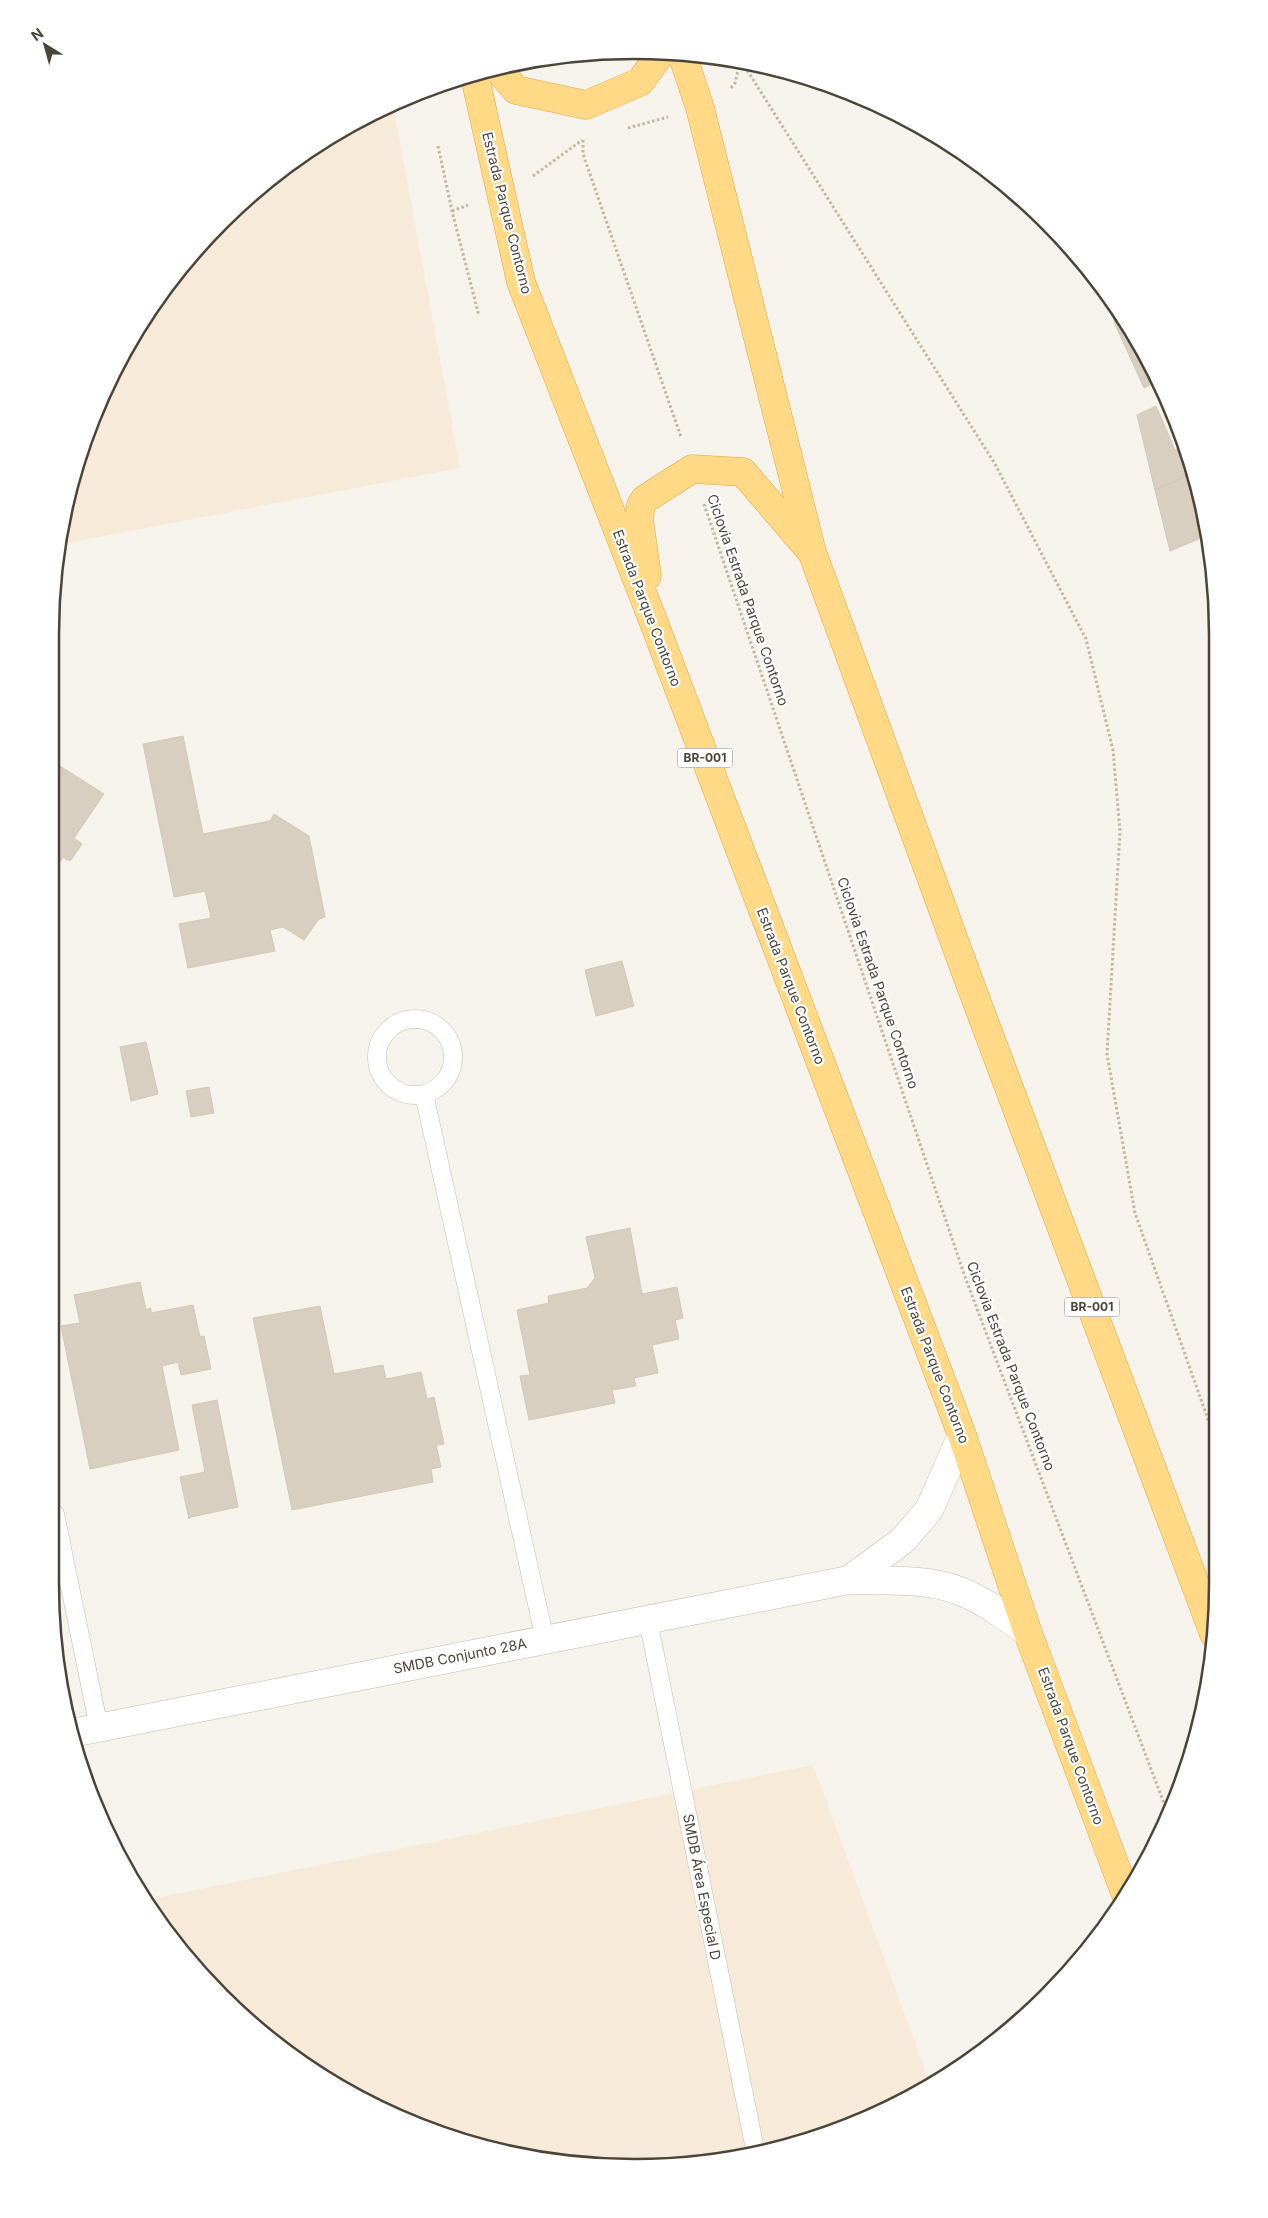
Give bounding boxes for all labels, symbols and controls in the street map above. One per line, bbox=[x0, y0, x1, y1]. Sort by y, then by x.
north arrow bbox=[20, 20, 70, 70]
text: N bbox=[27, 24, 46, 44]
street label: Estrada Parque Contorno bbox=[479, 130, 536, 296]
street label: Ciclovia Estrada Parque Contorno bbox=[704, 492, 793, 708]
street label: Estrada Parque Contorno bbox=[610, 527, 685, 689]
road number: BR-001 bbox=[678, 748, 732, 768]
street label: Ciclovia Estrada Parque Contorno bbox=[834, 875, 923, 1091]
street label: Estrada Parque Contorno bbox=[754, 905, 829, 1067]
street label: Ciclovia Estrada Parque Contorno bbox=[964, 1259, 1059, 1473]
street label: Estrada Parque Contorno bbox=[898, 1284, 973, 1446]
road number: BR-001 bbox=[1064, 1298, 1120, 1316]
street label: SMDB Conjunto 28A bbox=[392, 1634, 528, 1677]
street label: Estrada Parque Contorno bbox=[1035, 1665, 1108, 1827]
street label: SMDB Área Especial D bbox=[680, 1812, 725, 1962]

